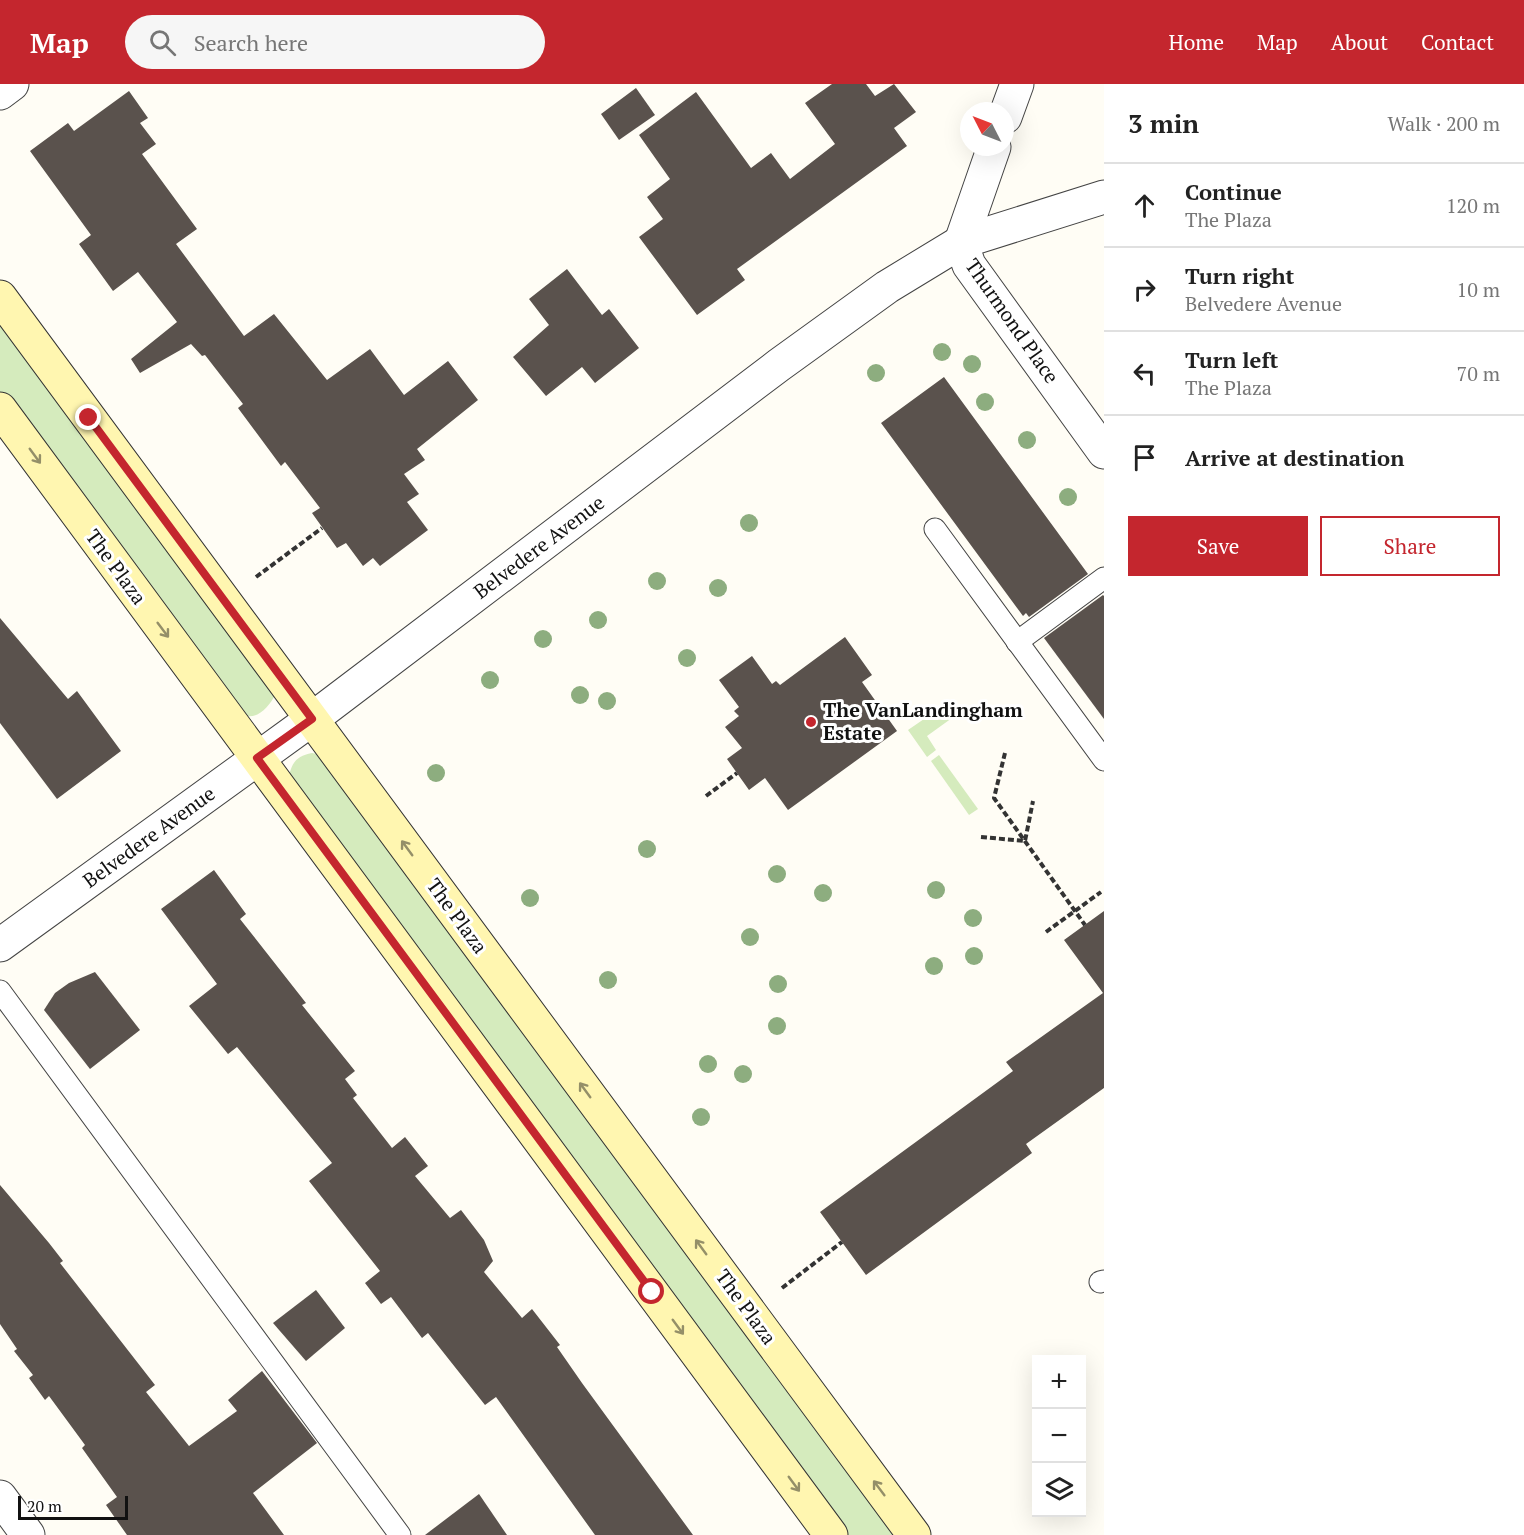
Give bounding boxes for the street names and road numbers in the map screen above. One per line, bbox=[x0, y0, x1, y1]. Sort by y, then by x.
street label: Thurmond Place bbox=[959, 253, 1065, 388]
street label: Belvedere Avenue bbox=[468, 489, 610, 605]
street label: The Plaza bbox=[80, 524, 153, 610]
street label: Belvedere Avenue bbox=[77, 780, 220, 894]
street label: The Plaza bbox=[421, 873, 494, 959]
street label: The Plaza bbox=[710, 1264, 783, 1350]

